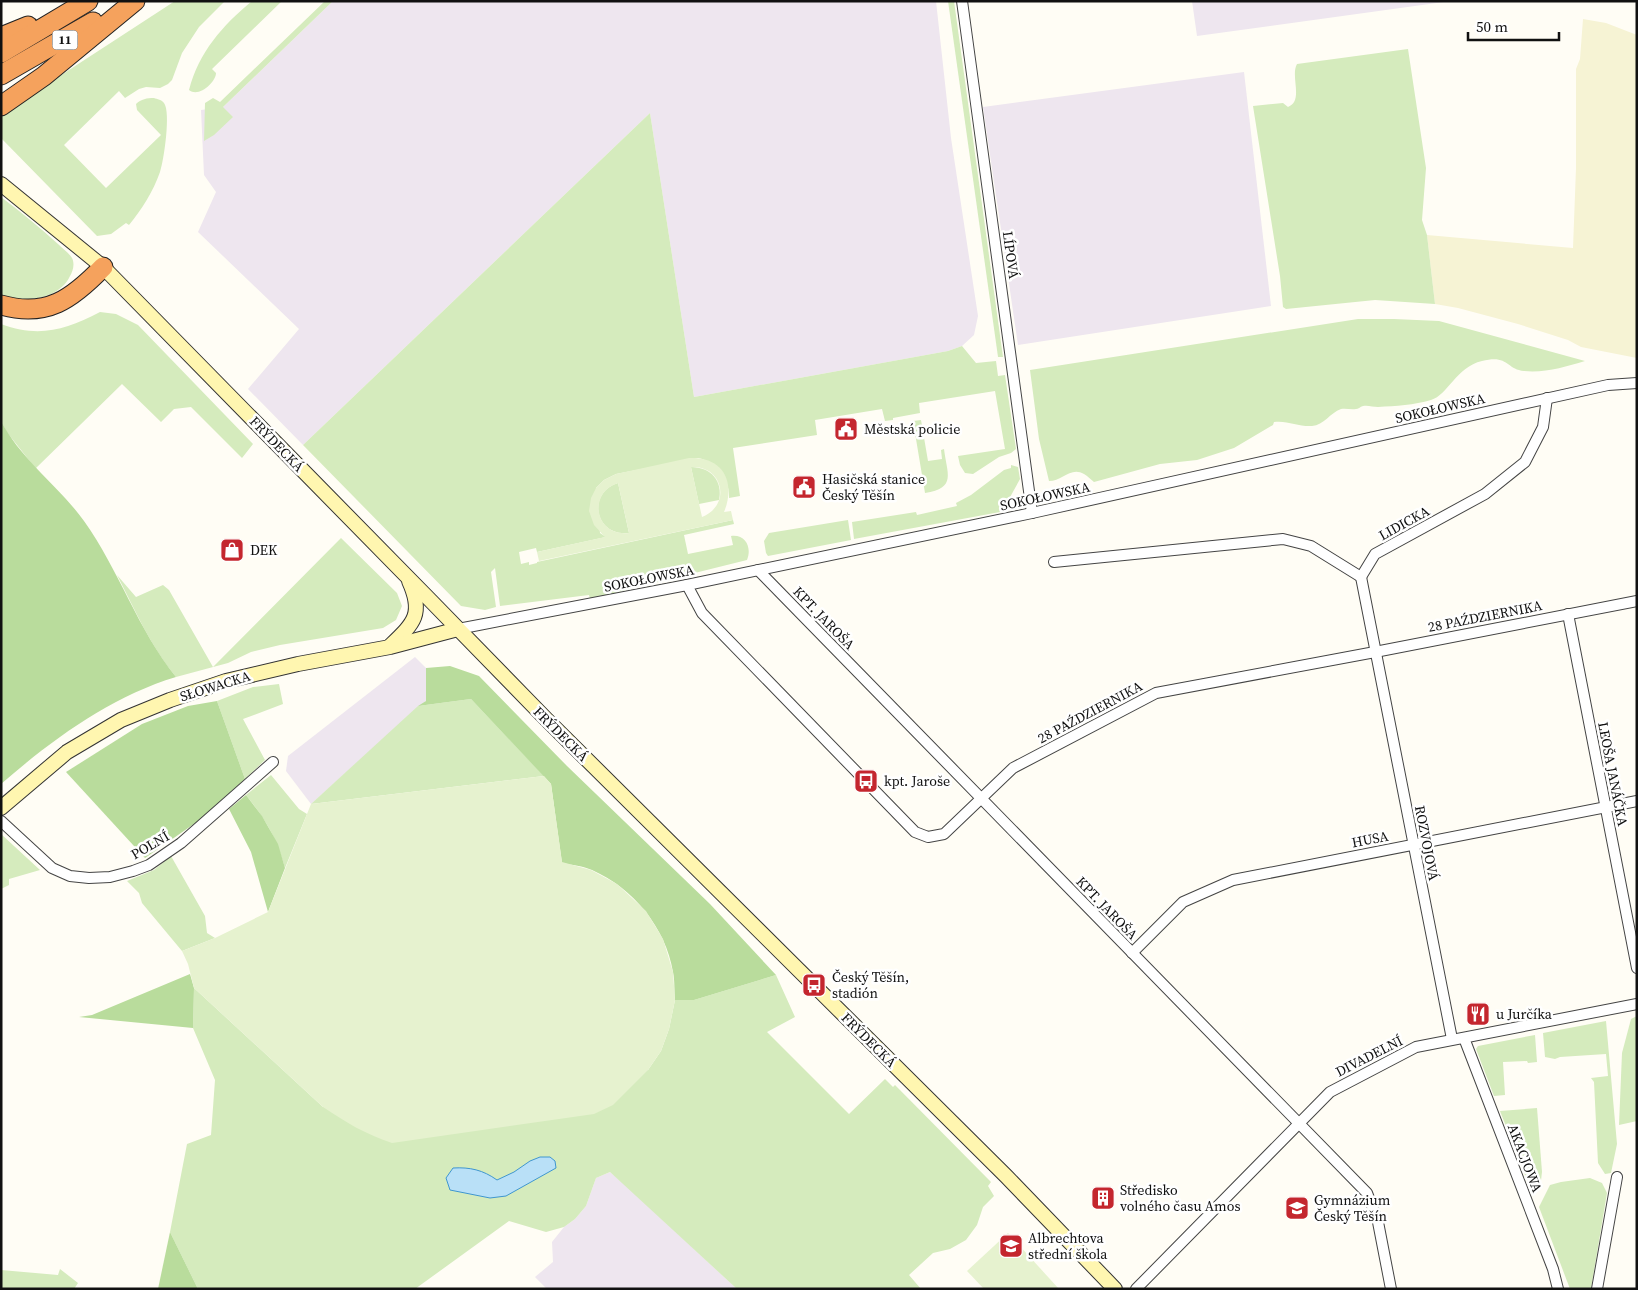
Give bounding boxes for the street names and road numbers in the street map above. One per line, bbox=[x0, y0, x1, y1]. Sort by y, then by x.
road number: 11 bbox=[52, 30, 78, 50]
street label: LÍPOVÁ bbox=[998, 230, 1024, 281]
street label: SOKOŁOWSKA bbox=[1393, 388, 1488, 428]
street label: FRÝDECKÁ bbox=[245, 412, 309, 477]
street label: SOKOŁOWSKA bbox=[998, 477, 1093, 515]
street label: LIDICKA bbox=[1375, 501, 1434, 545]
street label: SOKOŁOWSKA bbox=[602, 559, 697, 597]
street label: KPT. JAROŠA bbox=[789, 582, 860, 655]
street label: 28 PAŹDZIERNIKA bbox=[1426, 595, 1545, 637]
street label: SŁOWACKA bbox=[177, 666, 253, 706]
street label: 28 PAŹDZIERNIKA bbox=[1034, 676, 1147, 748]
street label: FRÝDECKÁ bbox=[529, 702, 594, 767]
street label: LEOŠA JANÁČKA bbox=[1593, 720, 1633, 829]
street label: ROZVOJOVÁ bbox=[1410, 804, 1444, 883]
street label: POLNÍ bbox=[127, 826, 173, 864]
street label: HUSA bbox=[1350, 826, 1391, 852]
street label: KPT. JAROŠA bbox=[1072, 872, 1143, 945]
street label: FRÝDECKÁ bbox=[837, 1008, 902, 1073]
street label: DIVADELNÍ bbox=[1332, 1030, 1406, 1082]
street label: AKACJOWA bbox=[1503, 1121, 1547, 1196]

